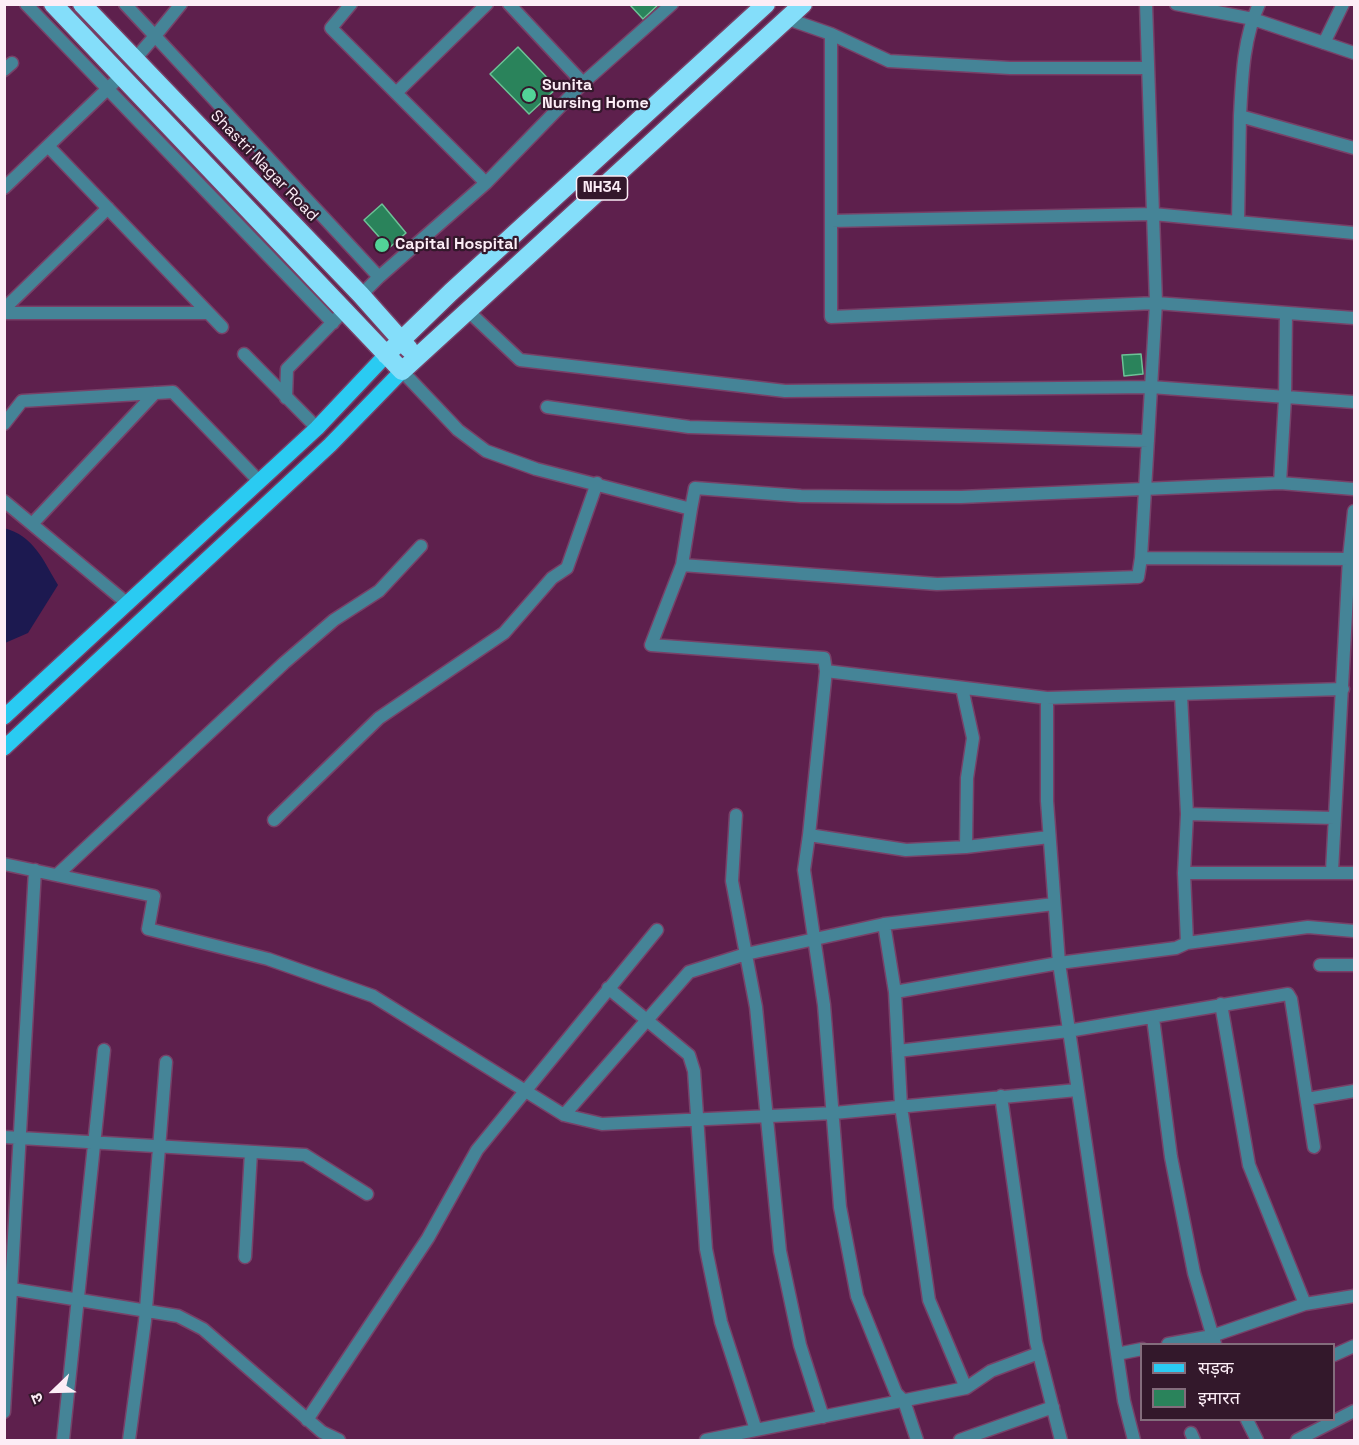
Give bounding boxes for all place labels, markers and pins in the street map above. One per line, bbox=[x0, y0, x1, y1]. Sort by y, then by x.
place label: Sunita Nursing Home bbox=[542, 76, 649, 114]
marker: Sunita Nursing Home bbox=[520, 86, 538, 104]
place label: Capital Hospital bbox=[395, 235, 518, 255]
marker: Capital Hospital bbox=[373, 236, 391, 254]

